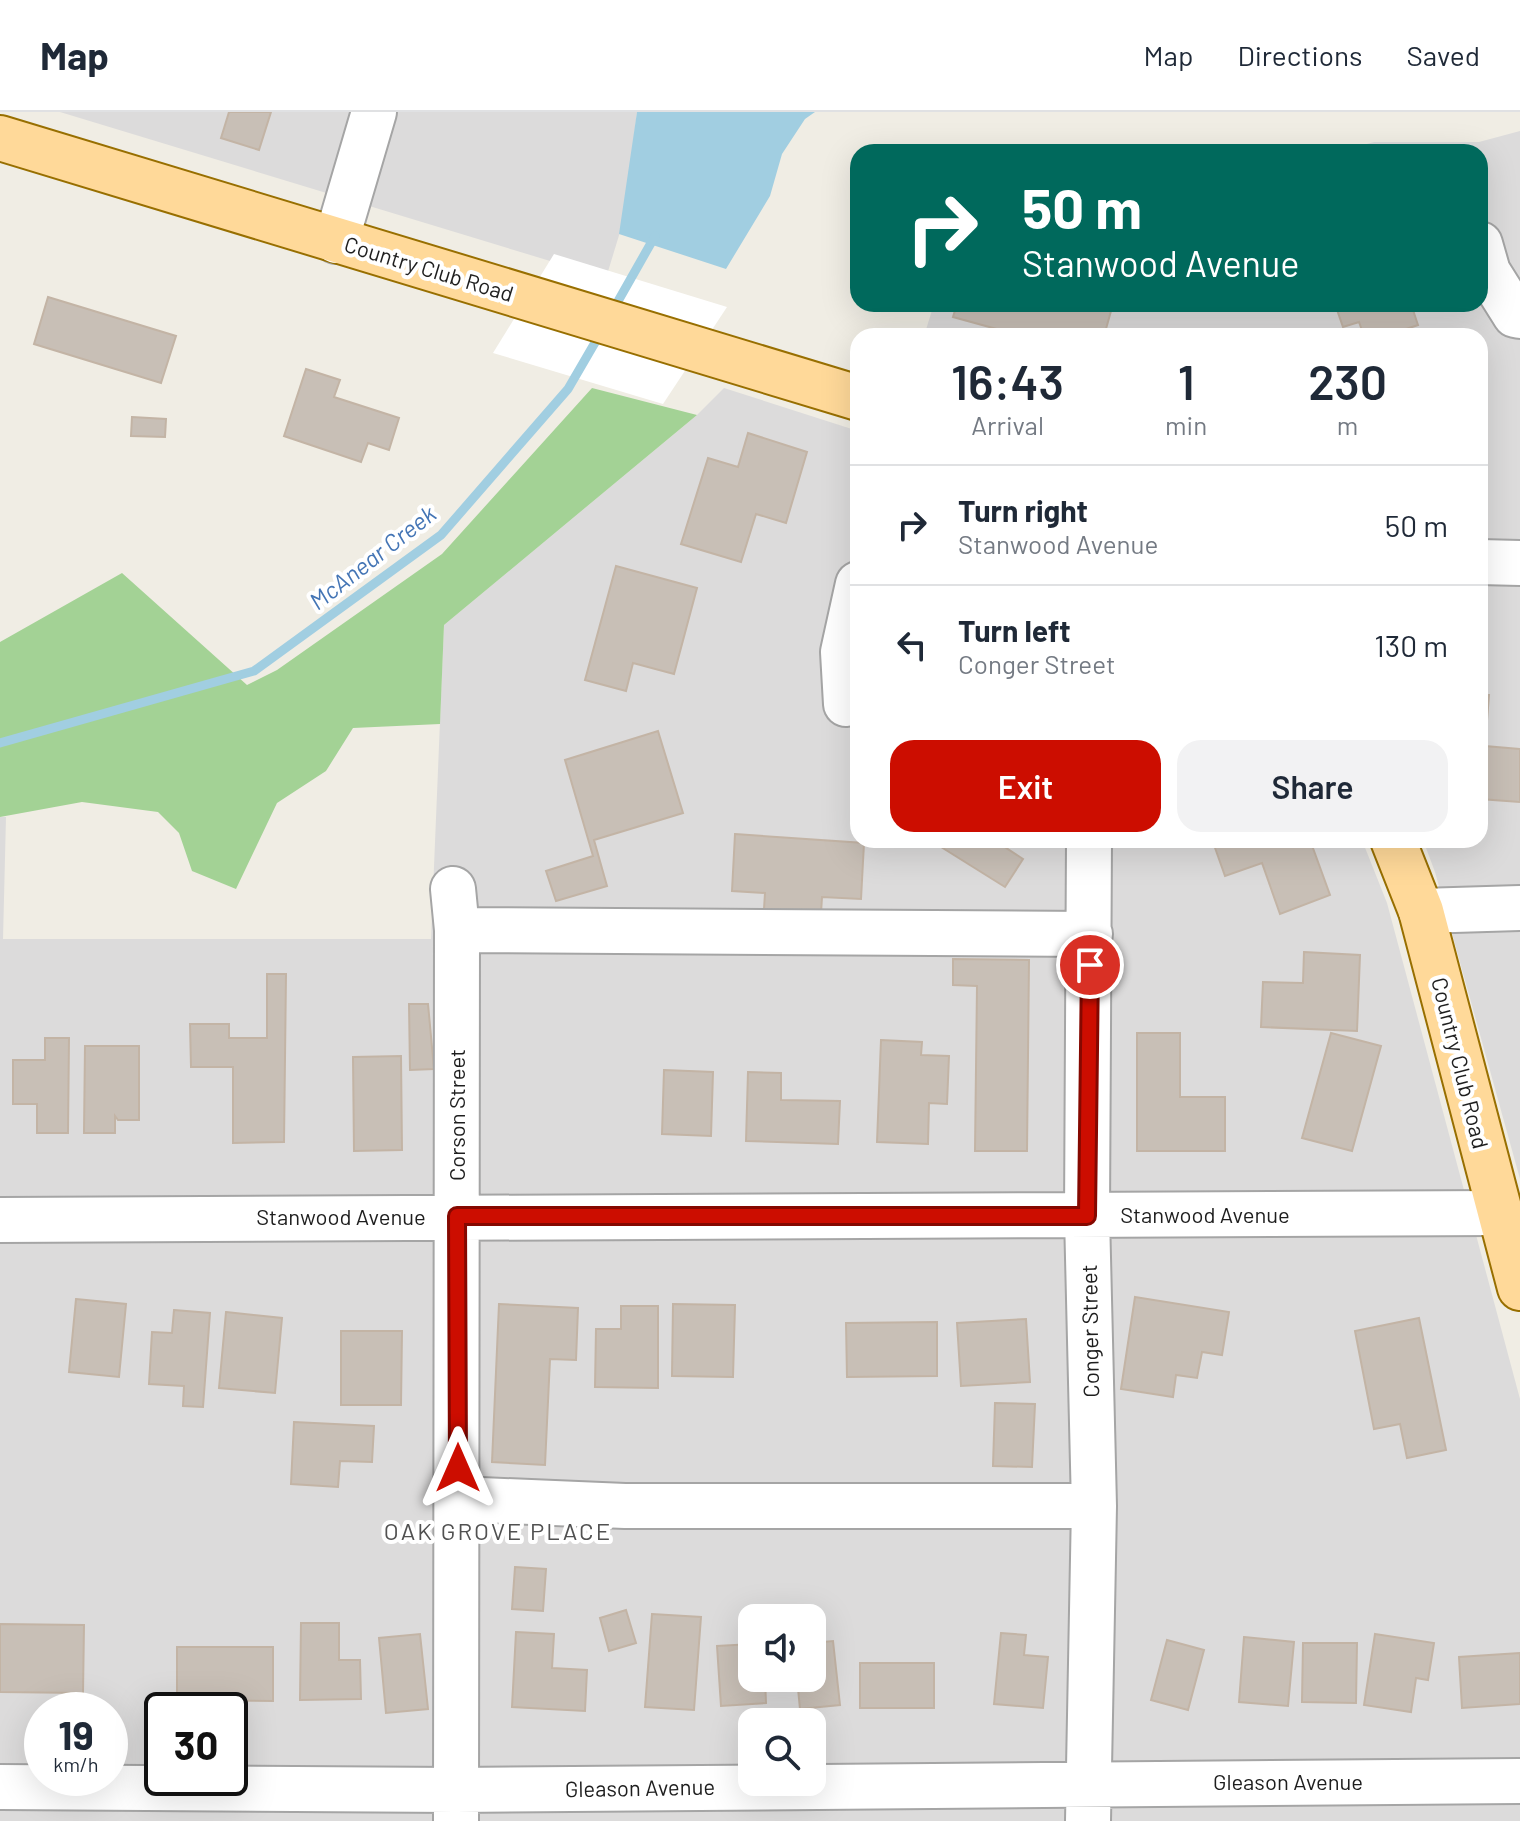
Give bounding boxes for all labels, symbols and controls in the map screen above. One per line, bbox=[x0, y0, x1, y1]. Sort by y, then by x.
text: Map bbox=[40, 32, 109, 78]
text: Map bbox=[1144, 38, 1193, 72]
text: Directions bbox=[1237, 38, 1363, 72]
text: Saved bbox=[1407, 38, 1480, 72]
text: 50 m bbox=[1022, 173, 1142, 240]
icon: right bbox=[890, 176, 994, 280]
street label: Country Club Road bbox=[342, 230, 517, 306]
text: Stanwood Avenue bbox=[1022, 241, 1299, 284]
text: 16:43 bbox=[951, 352, 1064, 410]
text: 1 bbox=[1178, 352, 1195, 410]
text: 230 bbox=[1308, 352, 1387, 410]
text: Arrival bbox=[971, 409, 1044, 440]
text: min bbox=[1165, 409, 1207, 440]
text: m bbox=[1337, 409, 1358, 440]
text: Turn right bbox=[958, 492, 1088, 528]
water label: McAnear Creek bbox=[303, 498, 441, 615]
icon: right bbox=[890, 503, 934, 547]
text: 50 m bbox=[1385, 507, 1448, 543]
text: Stanwood Avenue bbox=[958, 528, 1158, 559]
text: Turn left bbox=[958, 612, 1071, 648]
icon: left bbox=[890, 623, 934, 667]
text: 130 m bbox=[1374, 627, 1448, 663]
text: Conger Street bbox=[958, 648, 1115, 679]
button: Exit bbox=[890, 740, 1161, 832]
button: Share bbox=[1177, 740, 1448, 832]
pin bbox=[1056, 931, 1124, 999]
icon: arrive bbox=[1068, 943, 1112, 987]
street label: Country Club Road bbox=[1427, 975, 1495, 1151]
street label: Corson Street bbox=[443, 1049, 469, 1181]
street label: Stanwood Avenue bbox=[1120, 1201, 1290, 1227]
street label: Stanwood Avenue bbox=[256, 1203, 426, 1229]
street label: Conger Street bbox=[1075, 1264, 1103, 1398]
position arrow bbox=[416, 1426, 500, 1510]
district label: OAK GROVE PLACE bbox=[384, 1516, 612, 1545]
map controls bbox=[738, 1604, 826, 1796]
button: sound bbox=[738, 1604, 826, 1692]
speed limit sign: 30 bbox=[144, 1692, 248, 1796]
button: search bbox=[738, 1708, 826, 1796]
text: 19 bbox=[58, 1710, 94, 1758]
text: km/h bbox=[53, 1752, 99, 1776]
street label: Gleason Avenue bbox=[1213, 1768, 1363, 1794]
street label: Gleason Avenue bbox=[565, 1773, 715, 1801]

